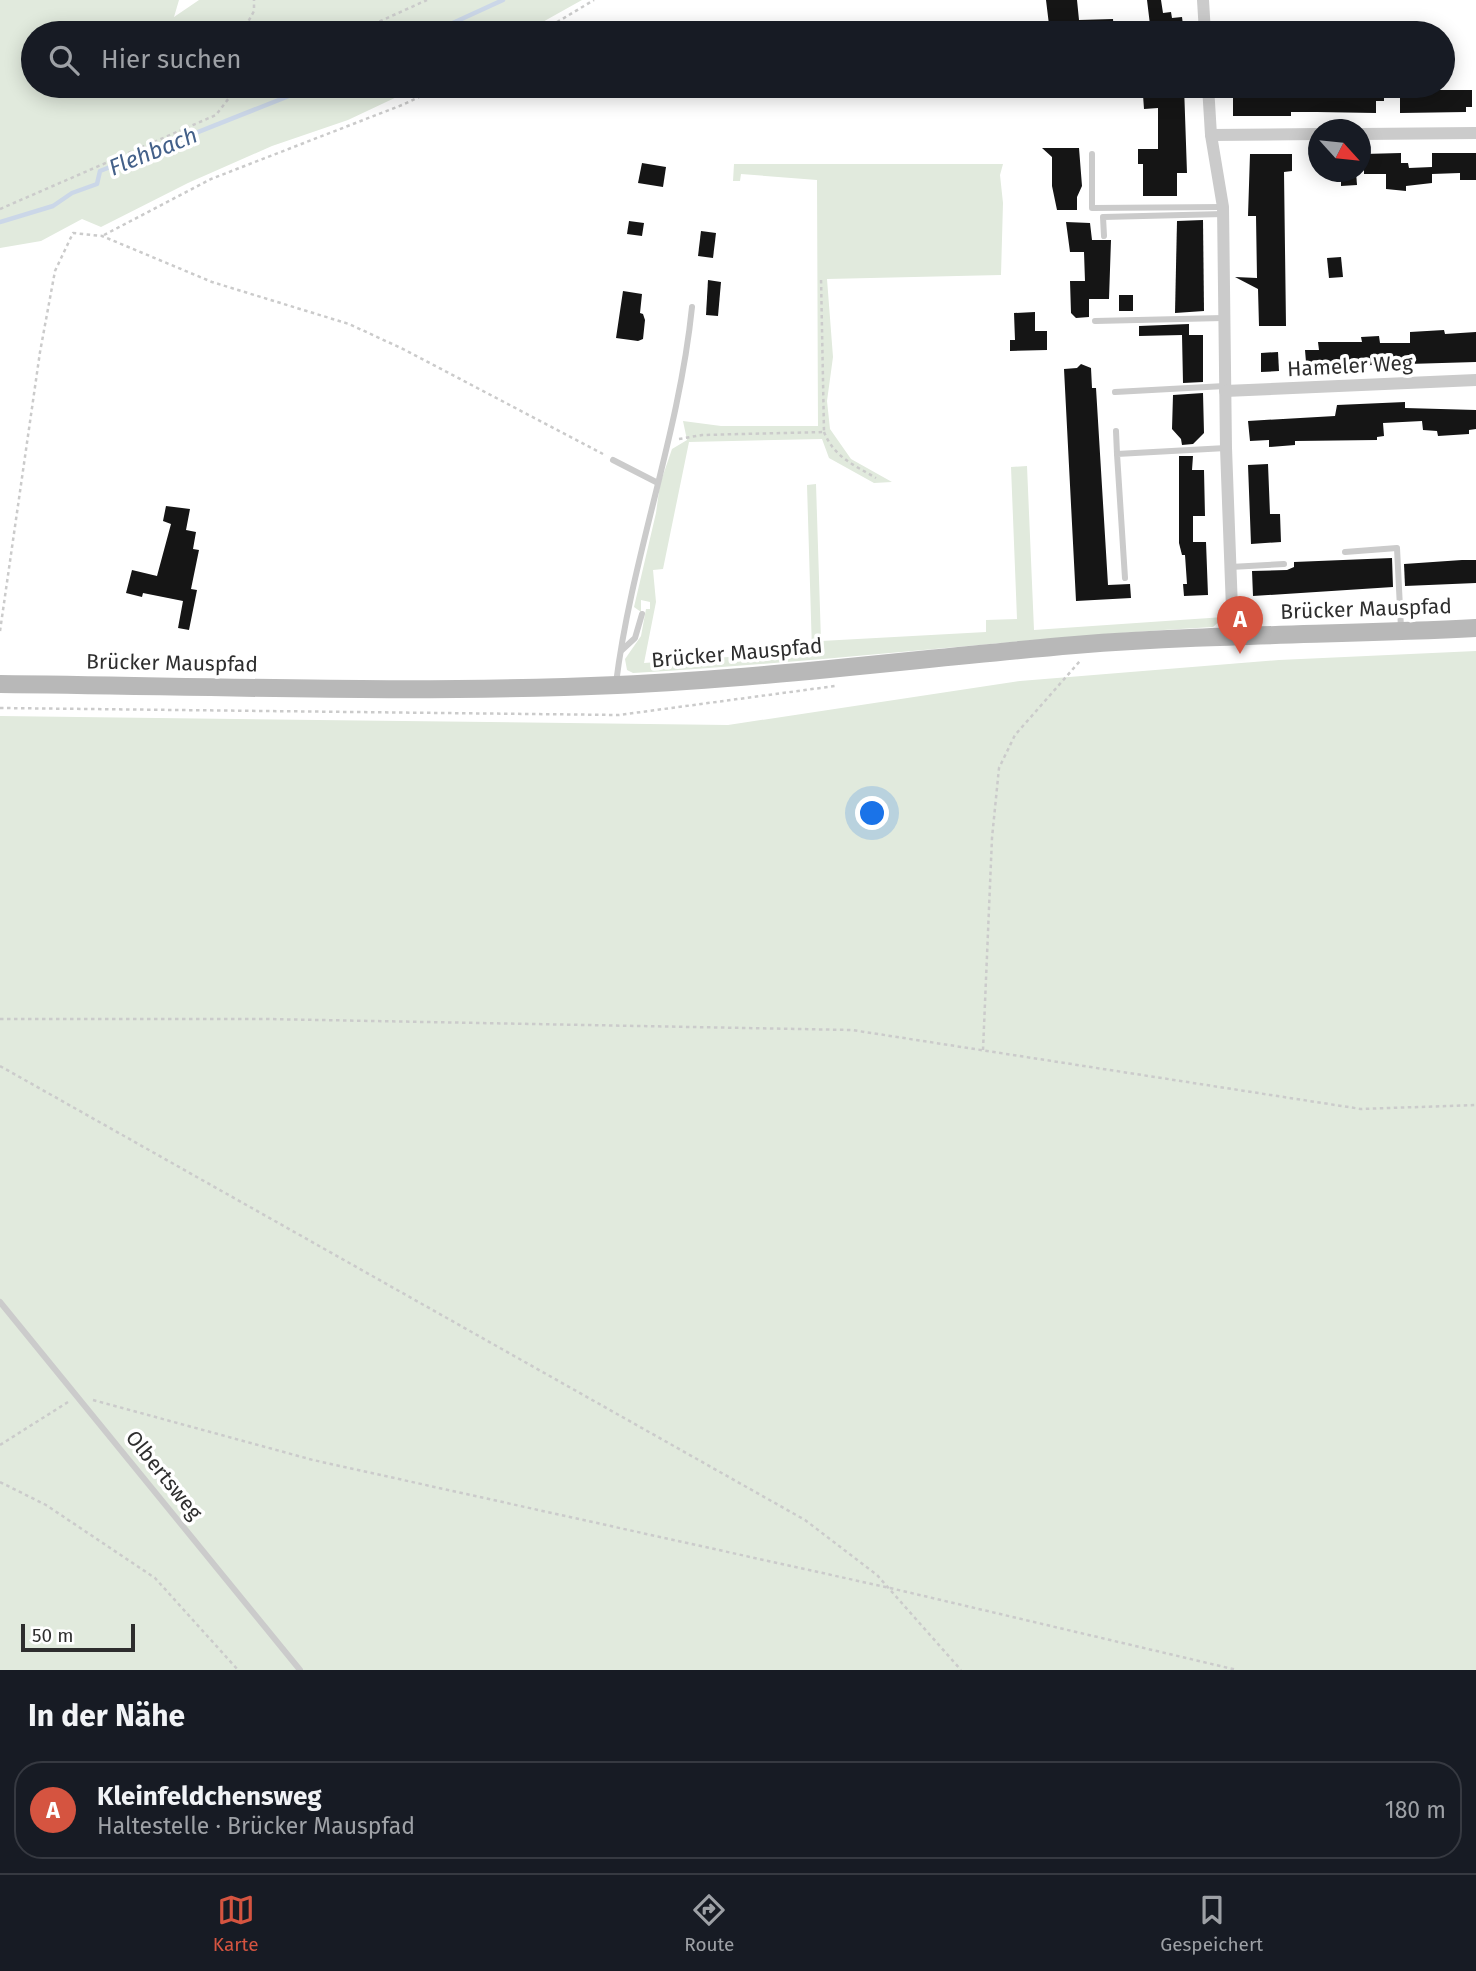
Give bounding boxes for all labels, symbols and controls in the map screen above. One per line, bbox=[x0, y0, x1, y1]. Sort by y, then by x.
search box bbox=[21, 21, 1455, 98]
icon: search bbox=[45, 41, 83, 79]
text: Hier suchen bbox=[101, 44, 241, 75]
north arrow bbox=[1308, 119, 1371, 182]
water label: Flehbach bbox=[104, 121, 202, 181]
street label: Hameler Weg bbox=[1286, 350, 1414, 382]
street label: Brücker Mauspfad bbox=[1280, 593, 1452, 625]
pin: A bbox=[1217, 596, 1263, 654]
street label: Brücker Mauspfad bbox=[650, 633, 824, 673]
street label: Brücker Mauspfad bbox=[86, 649, 258, 677]
your location bbox=[855, 796, 889, 830]
street label: Olbertsweg bbox=[120, 1425, 208, 1525]
scale bar bbox=[21, 1621, 135, 1653]
text: 50 m bbox=[32, 1624, 73, 1647]
text: In der Nähe bbox=[28, 1698, 185, 1734]
text: Kleinfeldchensweg bbox=[97, 1781, 322, 1812]
text: A bbox=[46, 1796, 60, 1824]
text: 180 m bbox=[1385, 1796, 1446, 1824]
text: Haltestelle · Brücker Mauspfad bbox=[97, 1812, 415, 1840]
tab: Karte bbox=[213, 1891, 259, 1956]
tab: Route bbox=[684, 1891, 734, 1956]
tab: Gespeichert bbox=[1160, 1891, 1263, 1956]

